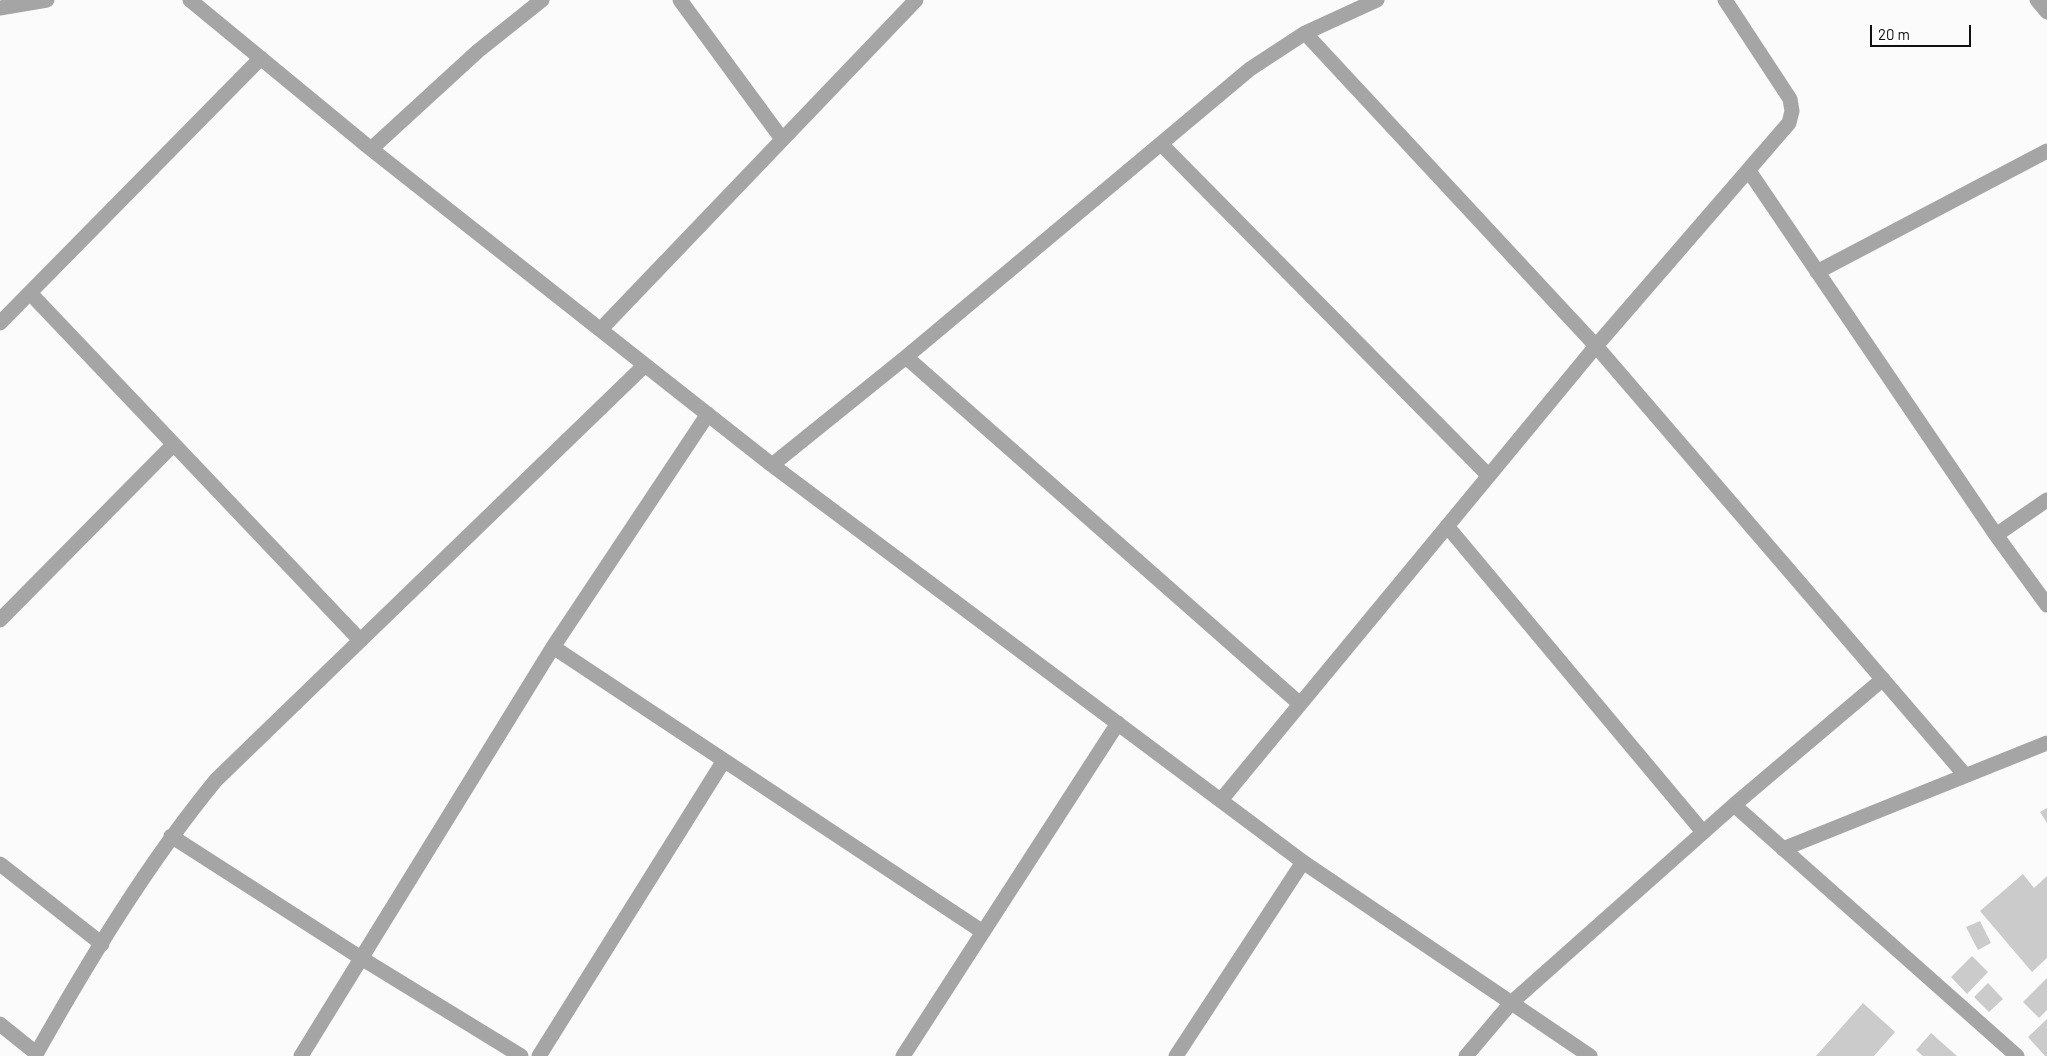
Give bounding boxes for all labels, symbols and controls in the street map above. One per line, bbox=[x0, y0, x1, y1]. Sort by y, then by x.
scale bar bbox=[1872, 15, 1973, 47]
text: 20 m bbox=[1878, 25, 1910, 43]

